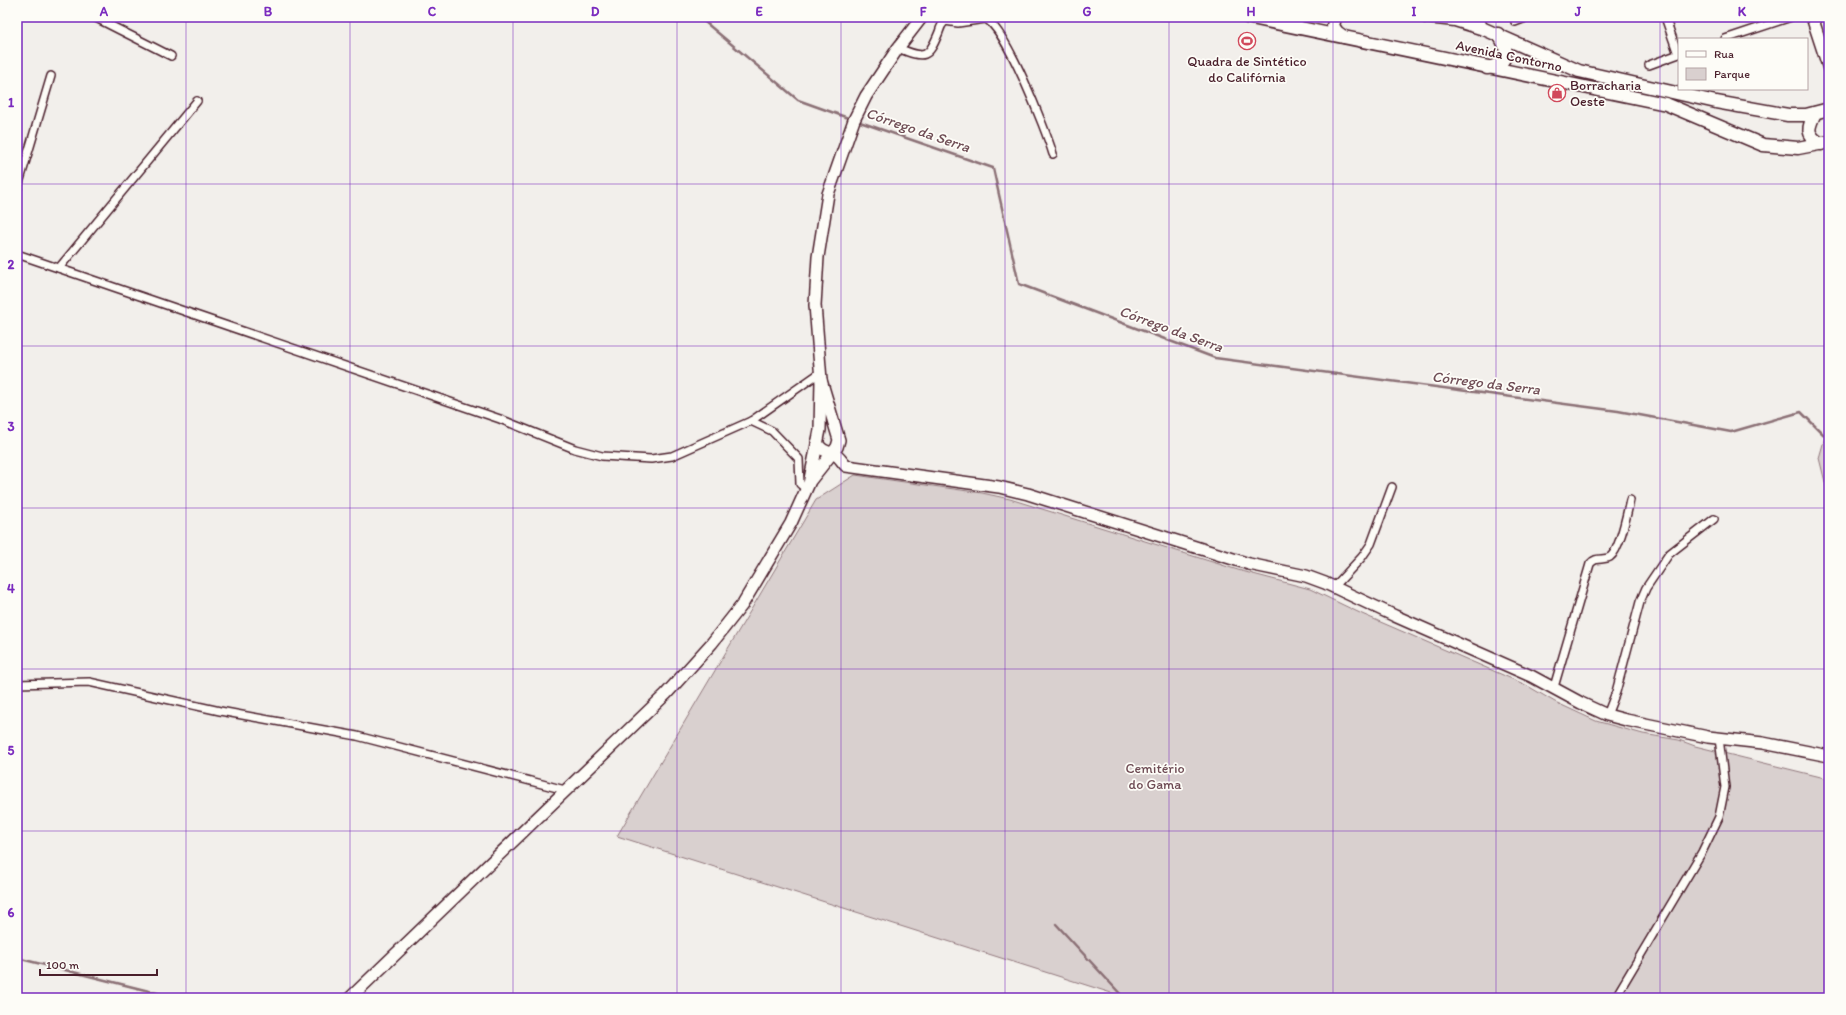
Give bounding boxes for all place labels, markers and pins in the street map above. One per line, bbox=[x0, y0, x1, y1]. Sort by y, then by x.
sports icon: Quadra de Sintético do Califórnia bbox=[1237, 31, 1257, 51]
place label: Quadra de Sintético do Califórnia bbox=[1187, 53, 1307, 86]
place label: Borracharia Oeste bbox=[1570, 77, 1641, 110]
shop icon: Borracharia Oeste bbox=[1547, 83, 1567, 103]

